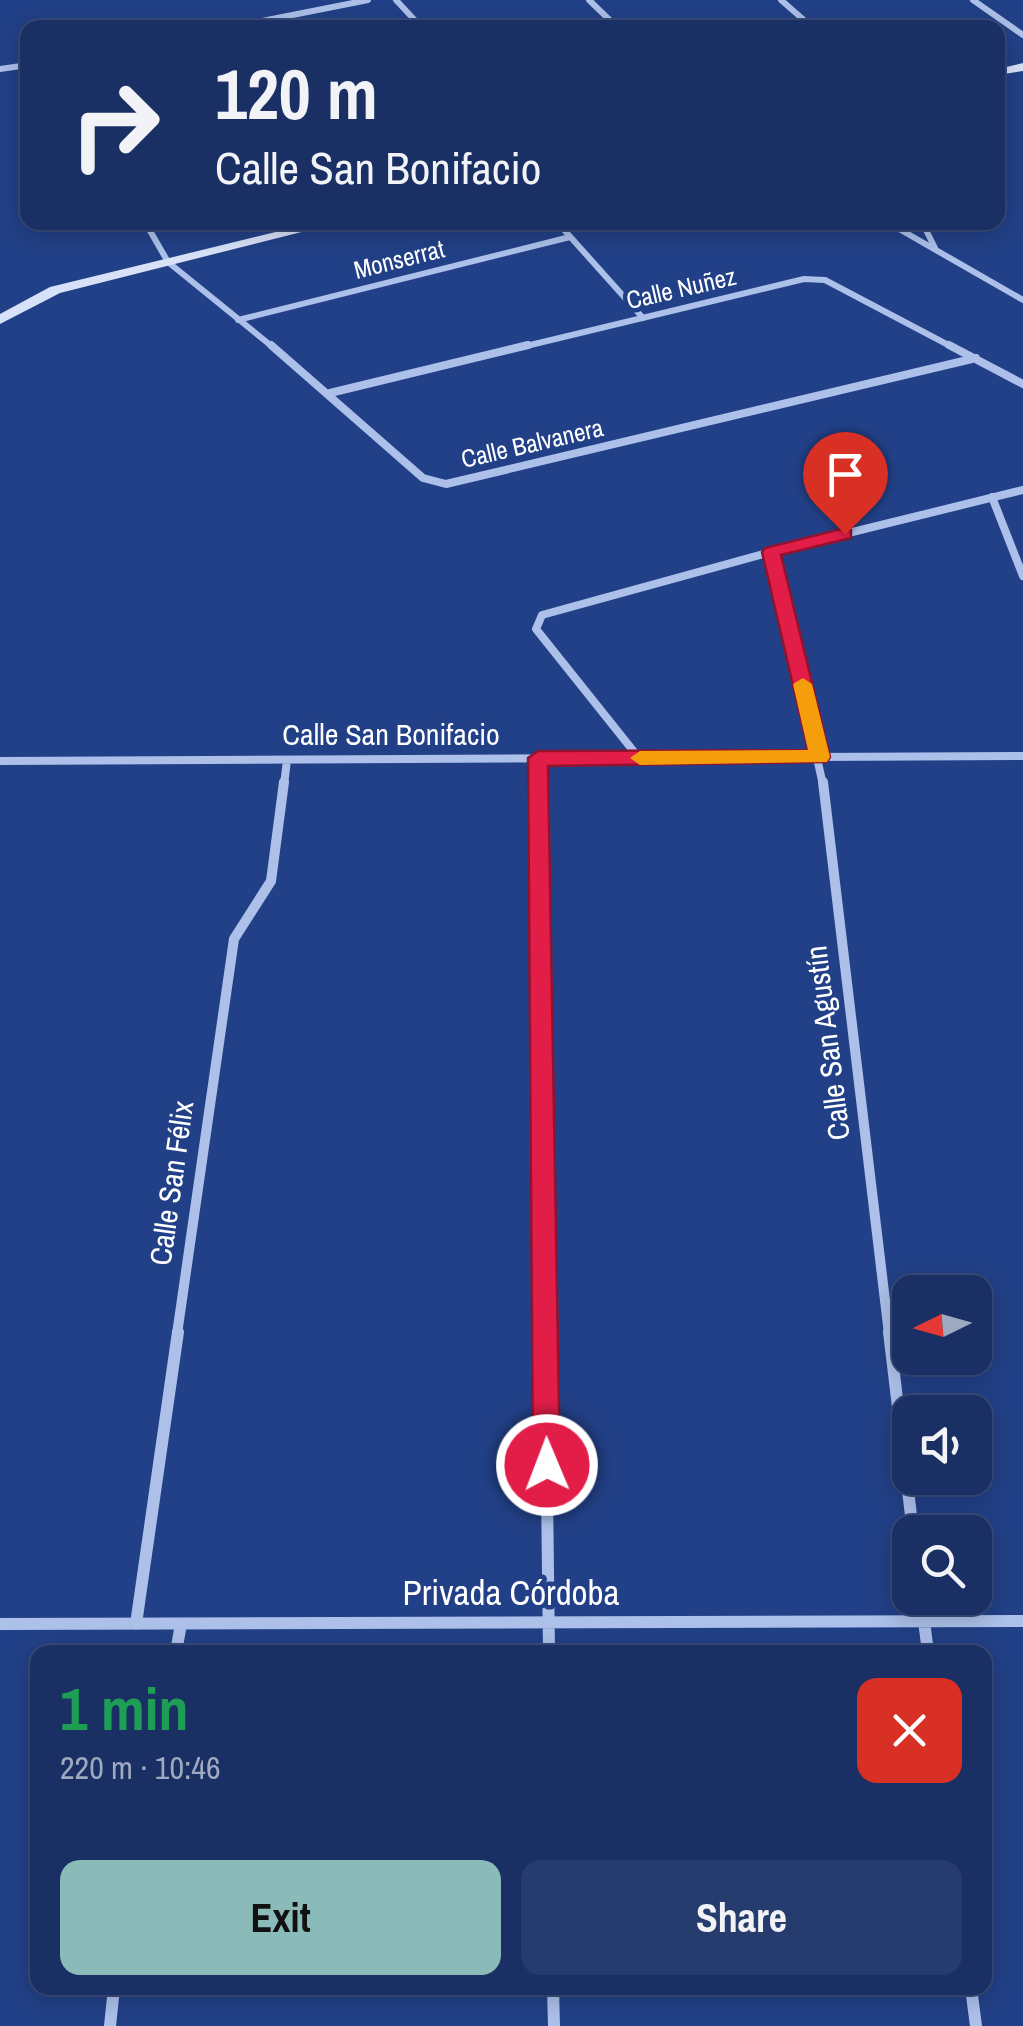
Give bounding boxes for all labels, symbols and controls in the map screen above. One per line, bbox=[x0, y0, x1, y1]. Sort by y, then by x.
text: 120 m bbox=[215, 47, 378, 141]
icon: right bbox=[50, 60, 180, 190]
text: Calle San Bonifacio bbox=[215, 137, 541, 198]
street label: Monserrat bbox=[350, 231, 448, 287]
street label: Calle Nuñez bbox=[623, 259, 739, 317]
street label: Calle Balvanera bbox=[458, 410, 607, 476]
pin bbox=[803, 432, 888, 535]
icon: arrive bbox=[818, 447, 873, 502]
street label: Calle San Bonifacio bbox=[282, 714, 500, 754]
street label: Calle San Agustín bbox=[795, 944, 859, 1142]
street label: Calle San Félix bbox=[140, 1098, 202, 1268]
north arrow bbox=[892, 1275, 992, 1375]
map controls bbox=[892, 1275, 992, 1615]
button: sound bbox=[892, 1395, 992, 1495]
position arrow bbox=[495, 1413, 599, 1517]
button: search bbox=[892, 1515, 992, 1615]
street label: Privada Córdoba bbox=[403, 1569, 620, 1616]
text: 1 min bbox=[60, 1668, 189, 1749]
button: close bbox=[857, 1678, 962, 1783]
text: 220 m · 10:46 bbox=[60, 1746, 220, 1789]
button: Exit bbox=[60, 1860, 501, 1975]
button: Share bbox=[521, 1860, 962, 1975]

